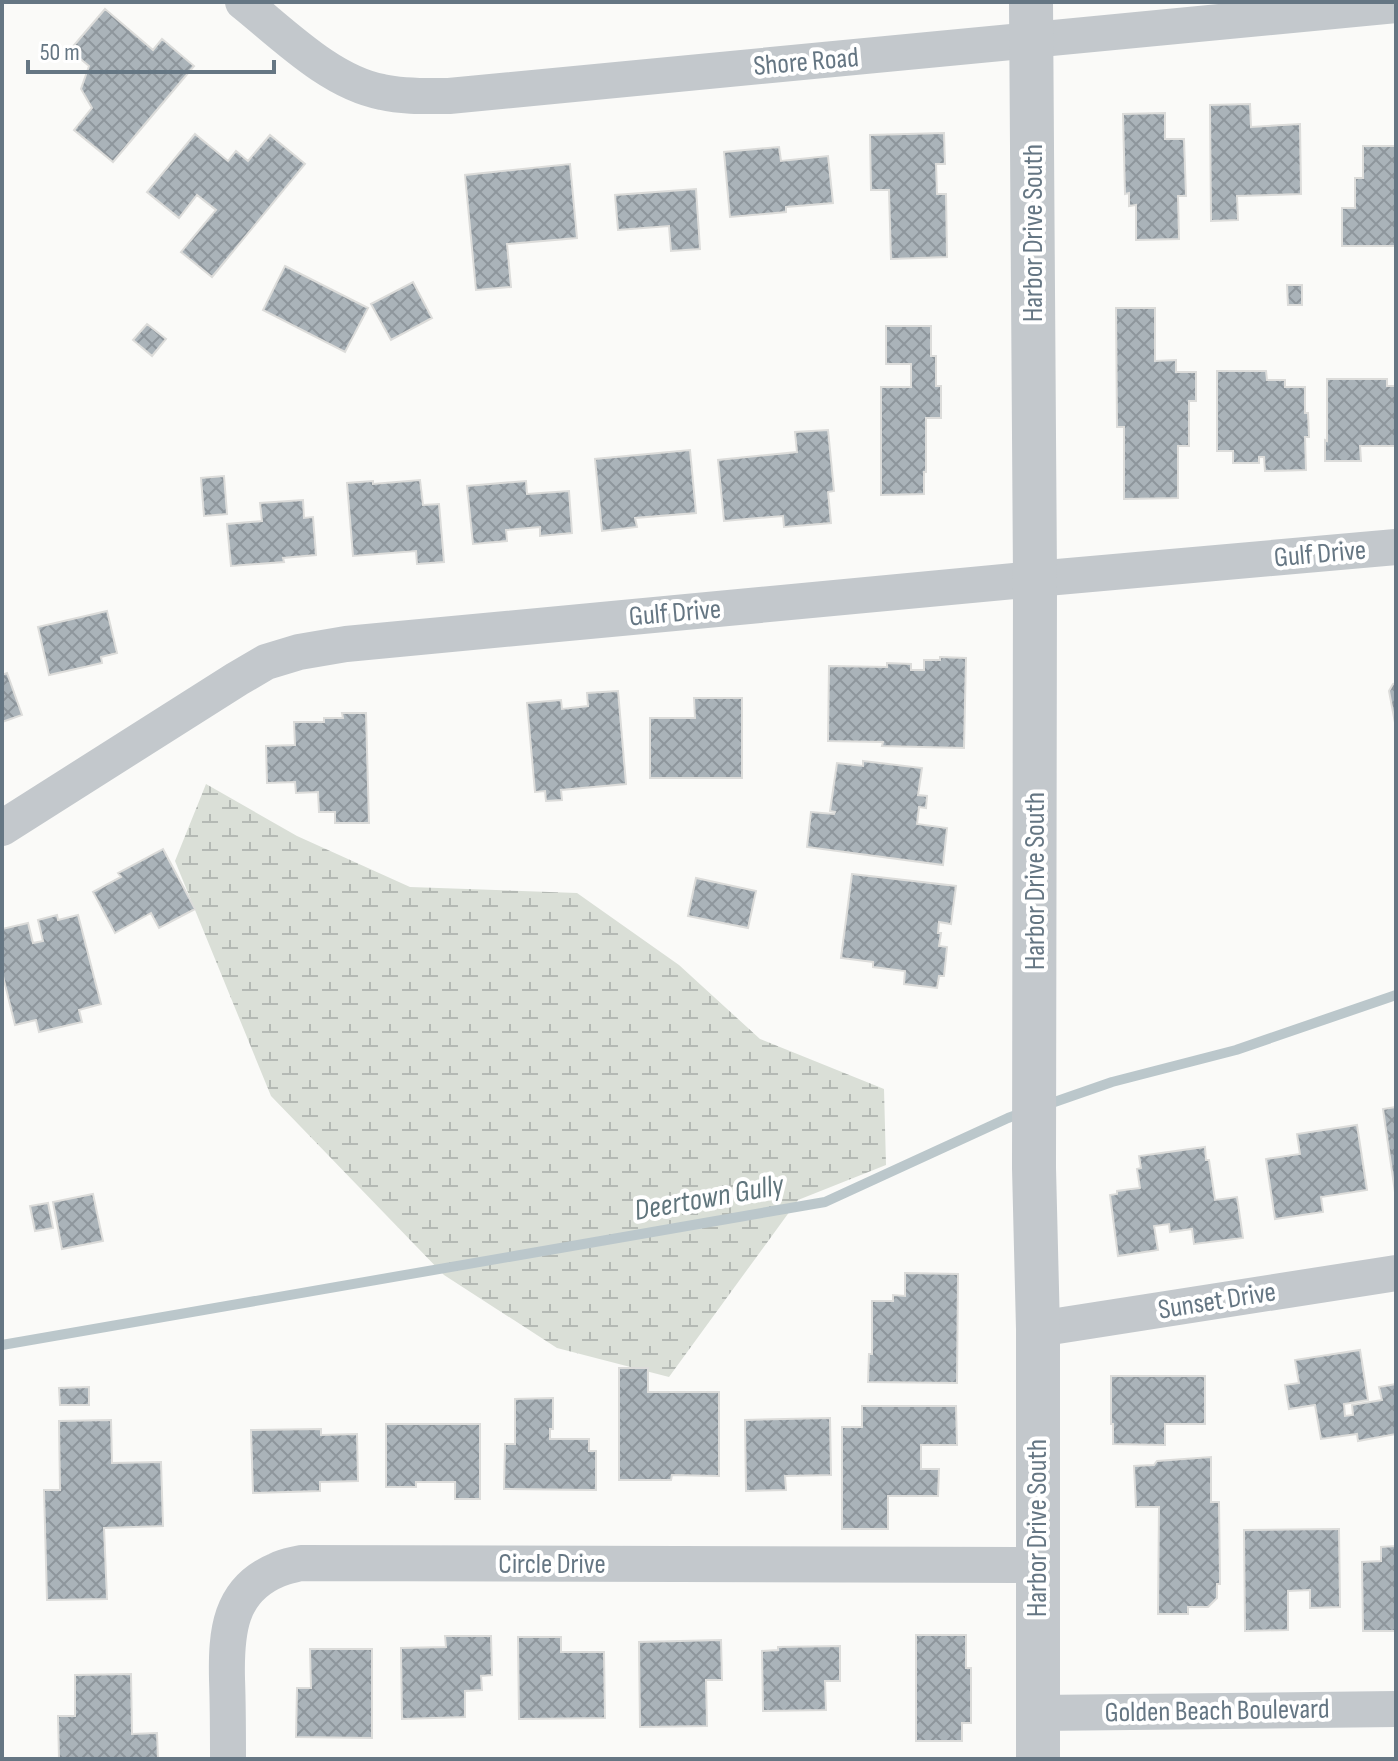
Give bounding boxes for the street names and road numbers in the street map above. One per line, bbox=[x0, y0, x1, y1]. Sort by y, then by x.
street label: Shore Road bbox=[752, 41, 860, 83]
street label: Harbor Drive South bbox=[1017, 144, 1050, 322]
street label: Gulf Drive bbox=[1273, 534, 1367, 574]
street label: Gulf Drive bbox=[628, 593, 722, 633]
street label: Harbor Drive South bbox=[1019, 792, 1052, 970]
street label: Sunset Drive bbox=[1156, 1275, 1278, 1327]
street label: Harbor Drive South bbox=[1021, 1439, 1054, 1617]
street label: Circle Drive bbox=[498, 1548, 606, 1581]
street label: Golden Beach Boulevard bbox=[1104, 1693, 1330, 1729]

